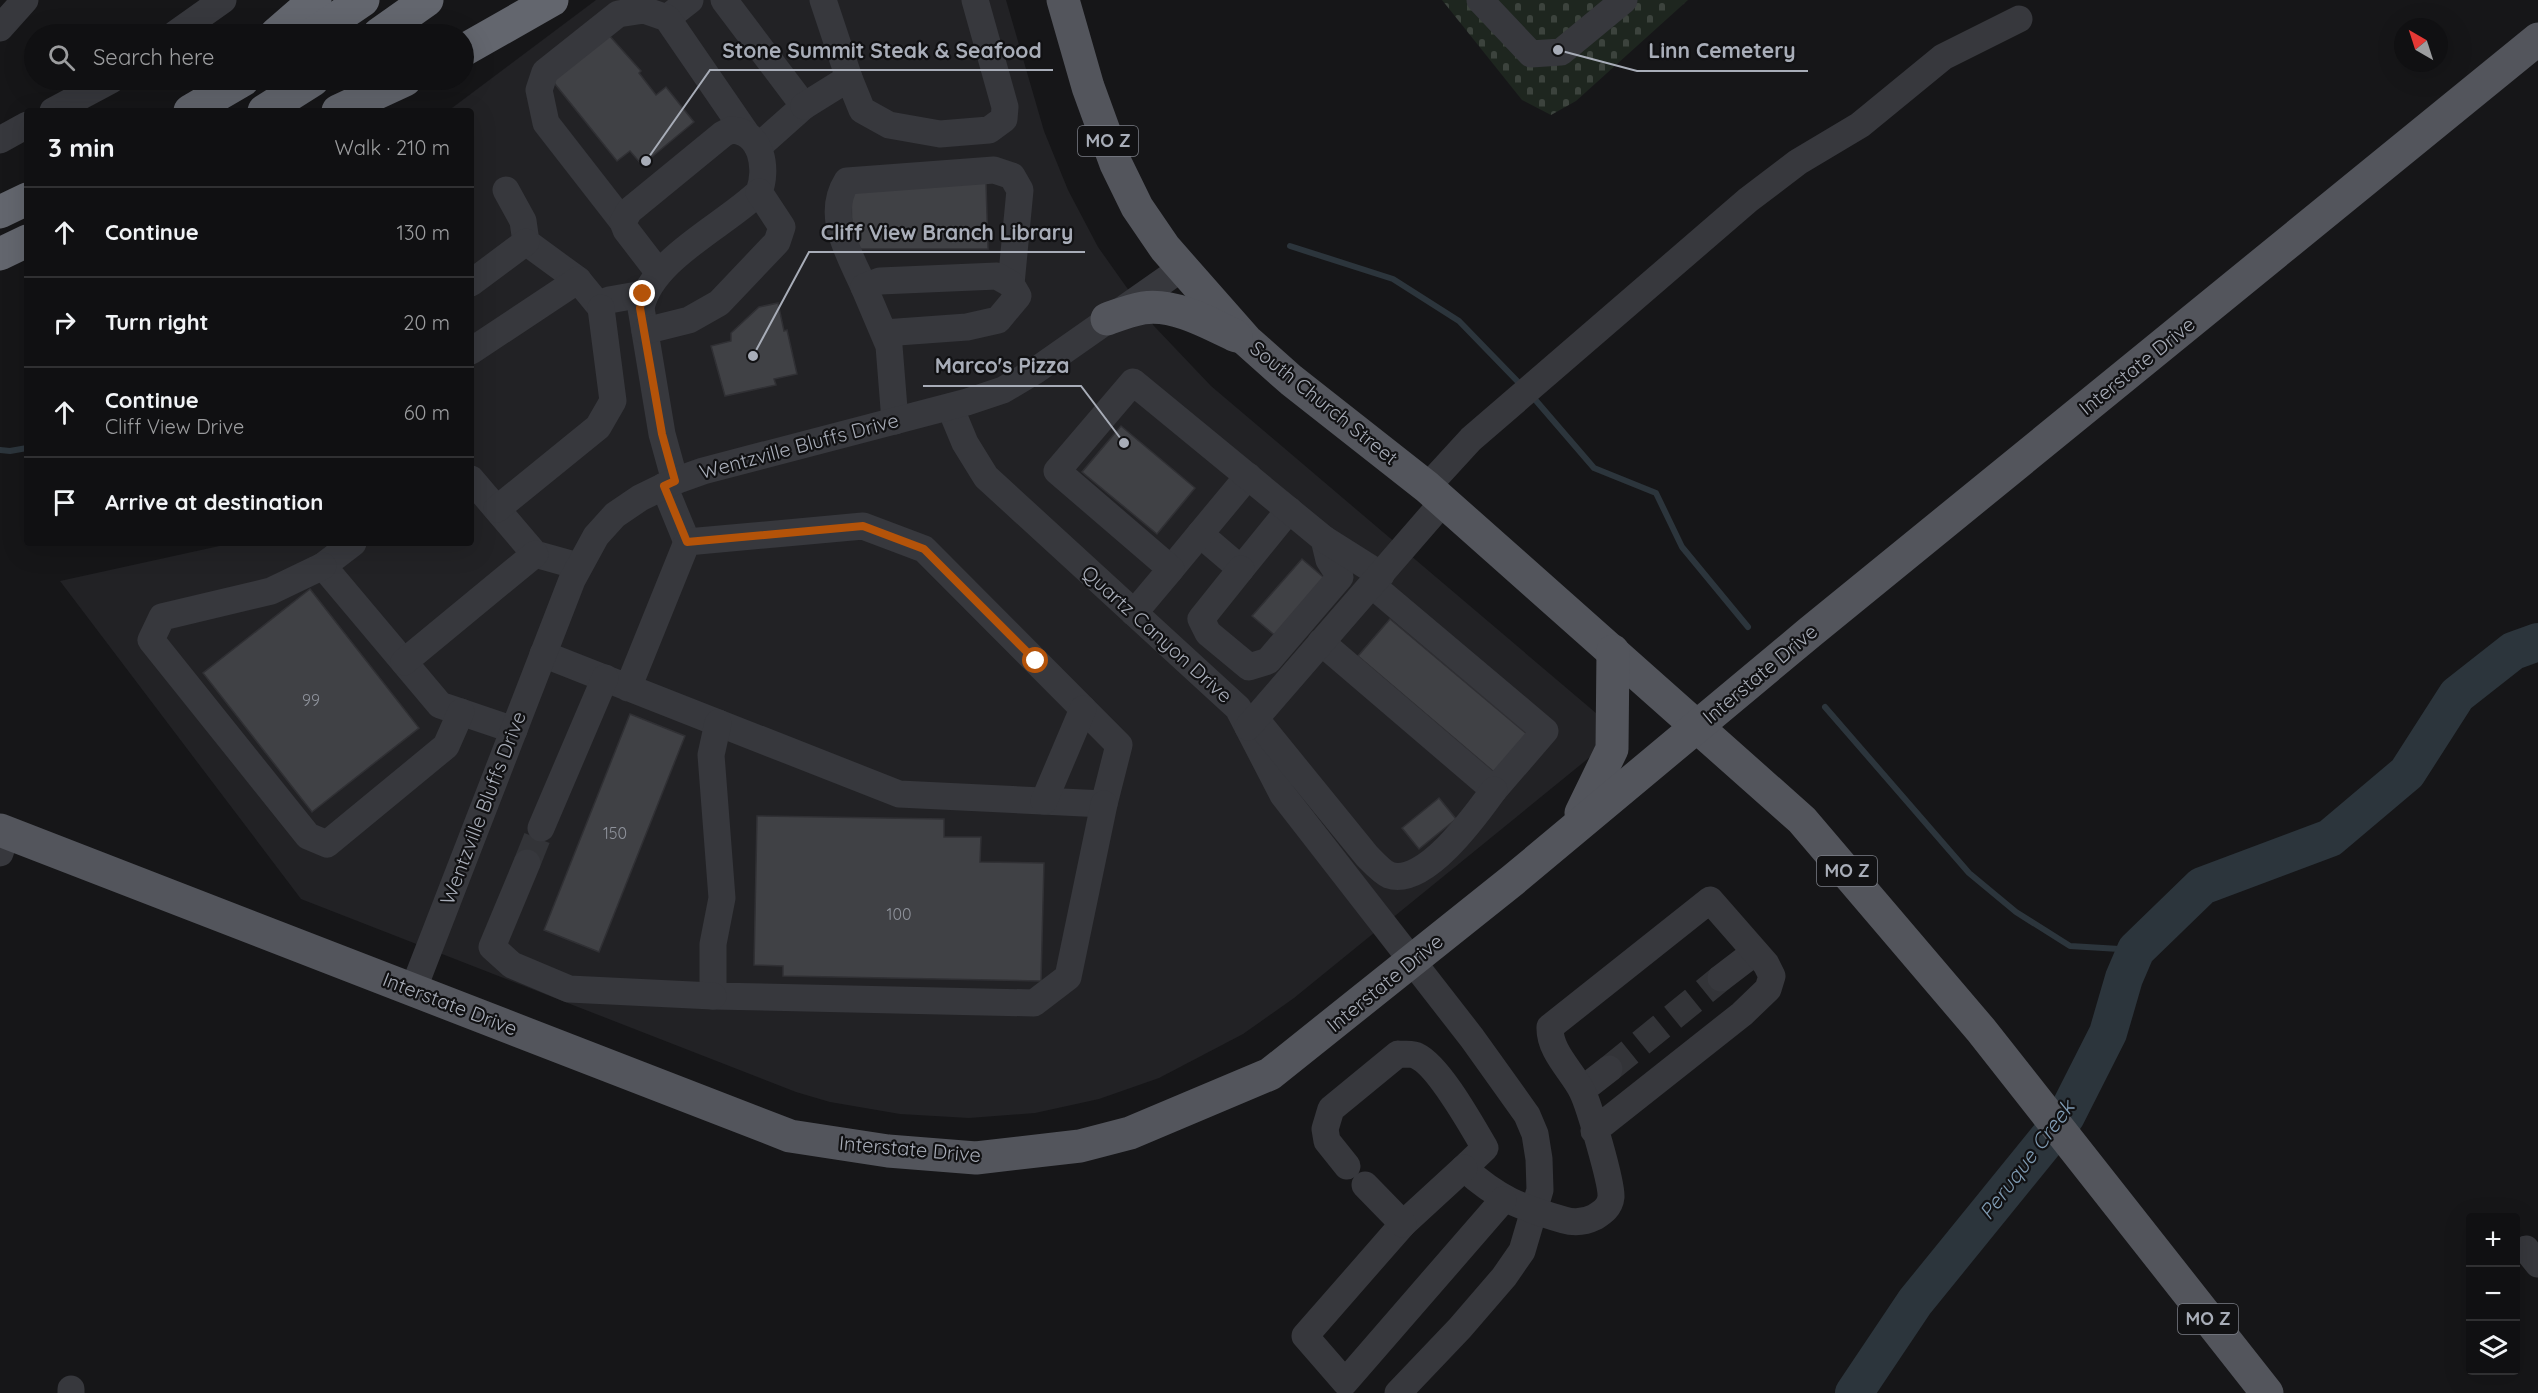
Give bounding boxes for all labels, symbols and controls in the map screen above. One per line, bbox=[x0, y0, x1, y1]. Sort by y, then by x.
north arrow bbox=[2394, 18, 2448, 72]
search box bbox=[24, 24, 474, 90]
callout: Stone Summit Steak & Seafood bbox=[710, 31, 1053, 70]
callout: Linn Cemetery bbox=[1637, 32, 1808, 71]
text: Stone Summit Steak & Seafood bbox=[722, 37, 1042, 63]
text: Linn Cemetery bbox=[1648, 37, 1796, 63]
icon: search bbox=[45, 41, 78, 74]
text: Search here bbox=[93, 43, 214, 71]
road number: MO Z bbox=[1078, 126, 1138, 156]
text: 3 min bbox=[48, 131, 115, 164]
text: Walk · 210 m bbox=[335, 135, 450, 160]
callout: Cliff View Branch Library bbox=[809, 213, 1085, 252]
icon: ahead bbox=[48, 216, 81, 249]
text: Continue bbox=[105, 218, 199, 246]
text: Cliff View Branch Library bbox=[821, 219, 1073, 245]
text: 130 m bbox=[397, 220, 450, 245]
route end bbox=[629, 280, 655, 306]
icon: right bbox=[48, 306, 81, 339]
text: Turn right bbox=[105, 308, 209, 336]
text: 20 m bbox=[403, 310, 450, 335]
street label: Interstate Drive bbox=[2074, 311, 2200, 420]
street label: South Church Street bbox=[1245, 335, 1404, 470]
callout: Marco's Pizza bbox=[923, 347, 1081, 386]
text: Marco's Pizza bbox=[935, 352, 1069, 378]
text: Continue bbox=[105, 386, 199, 414]
icon: ahead bbox=[48, 396, 81, 429]
text: 60 m bbox=[404, 400, 450, 425]
street label: Wentzville Bluffs Drive bbox=[697, 407, 901, 484]
text: Cliff View Drive bbox=[105, 414, 244, 439]
icon: arrive bbox=[48, 486, 81, 519]
text: Arrive at destination bbox=[105, 488, 323, 516]
street label: Quartz Canyon Drive bbox=[1077, 560, 1238, 708]
street label: Interstate Drive bbox=[1697, 618, 1822, 729]
route start bbox=[1022, 647, 1048, 673]
house number: 99 bbox=[302, 690, 320, 710]
street label: Wentzville Bluffs Drive bbox=[434, 708, 531, 908]
house number: 150 bbox=[603, 823, 627, 843]
road number: MO Z bbox=[1817, 856, 1877, 886]
house number: 100 bbox=[887, 904, 911, 924]
street label: Interstate Drive bbox=[1322, 928, 1448, 1037]
street label: Interstate Drive bbox=[379, 966, 521, 1041]
water label: Peruque Creek bbox=[1973, 1093, 2081, 1224]
street label: Interstate Drive bbox=[838, 1130, 982, 1167]
map controls bbox=[2466, 1213, 2520, 1375]
button: + bbox=[2466, 1213, 2520, 1267]
button: − bbox=[2466, 1267, 2520, 1321]
road number: MO Z bbox=[2178, 1304, 2238, 1334]
button: layers bbox=[2466, 1321, 2520, 1375]

